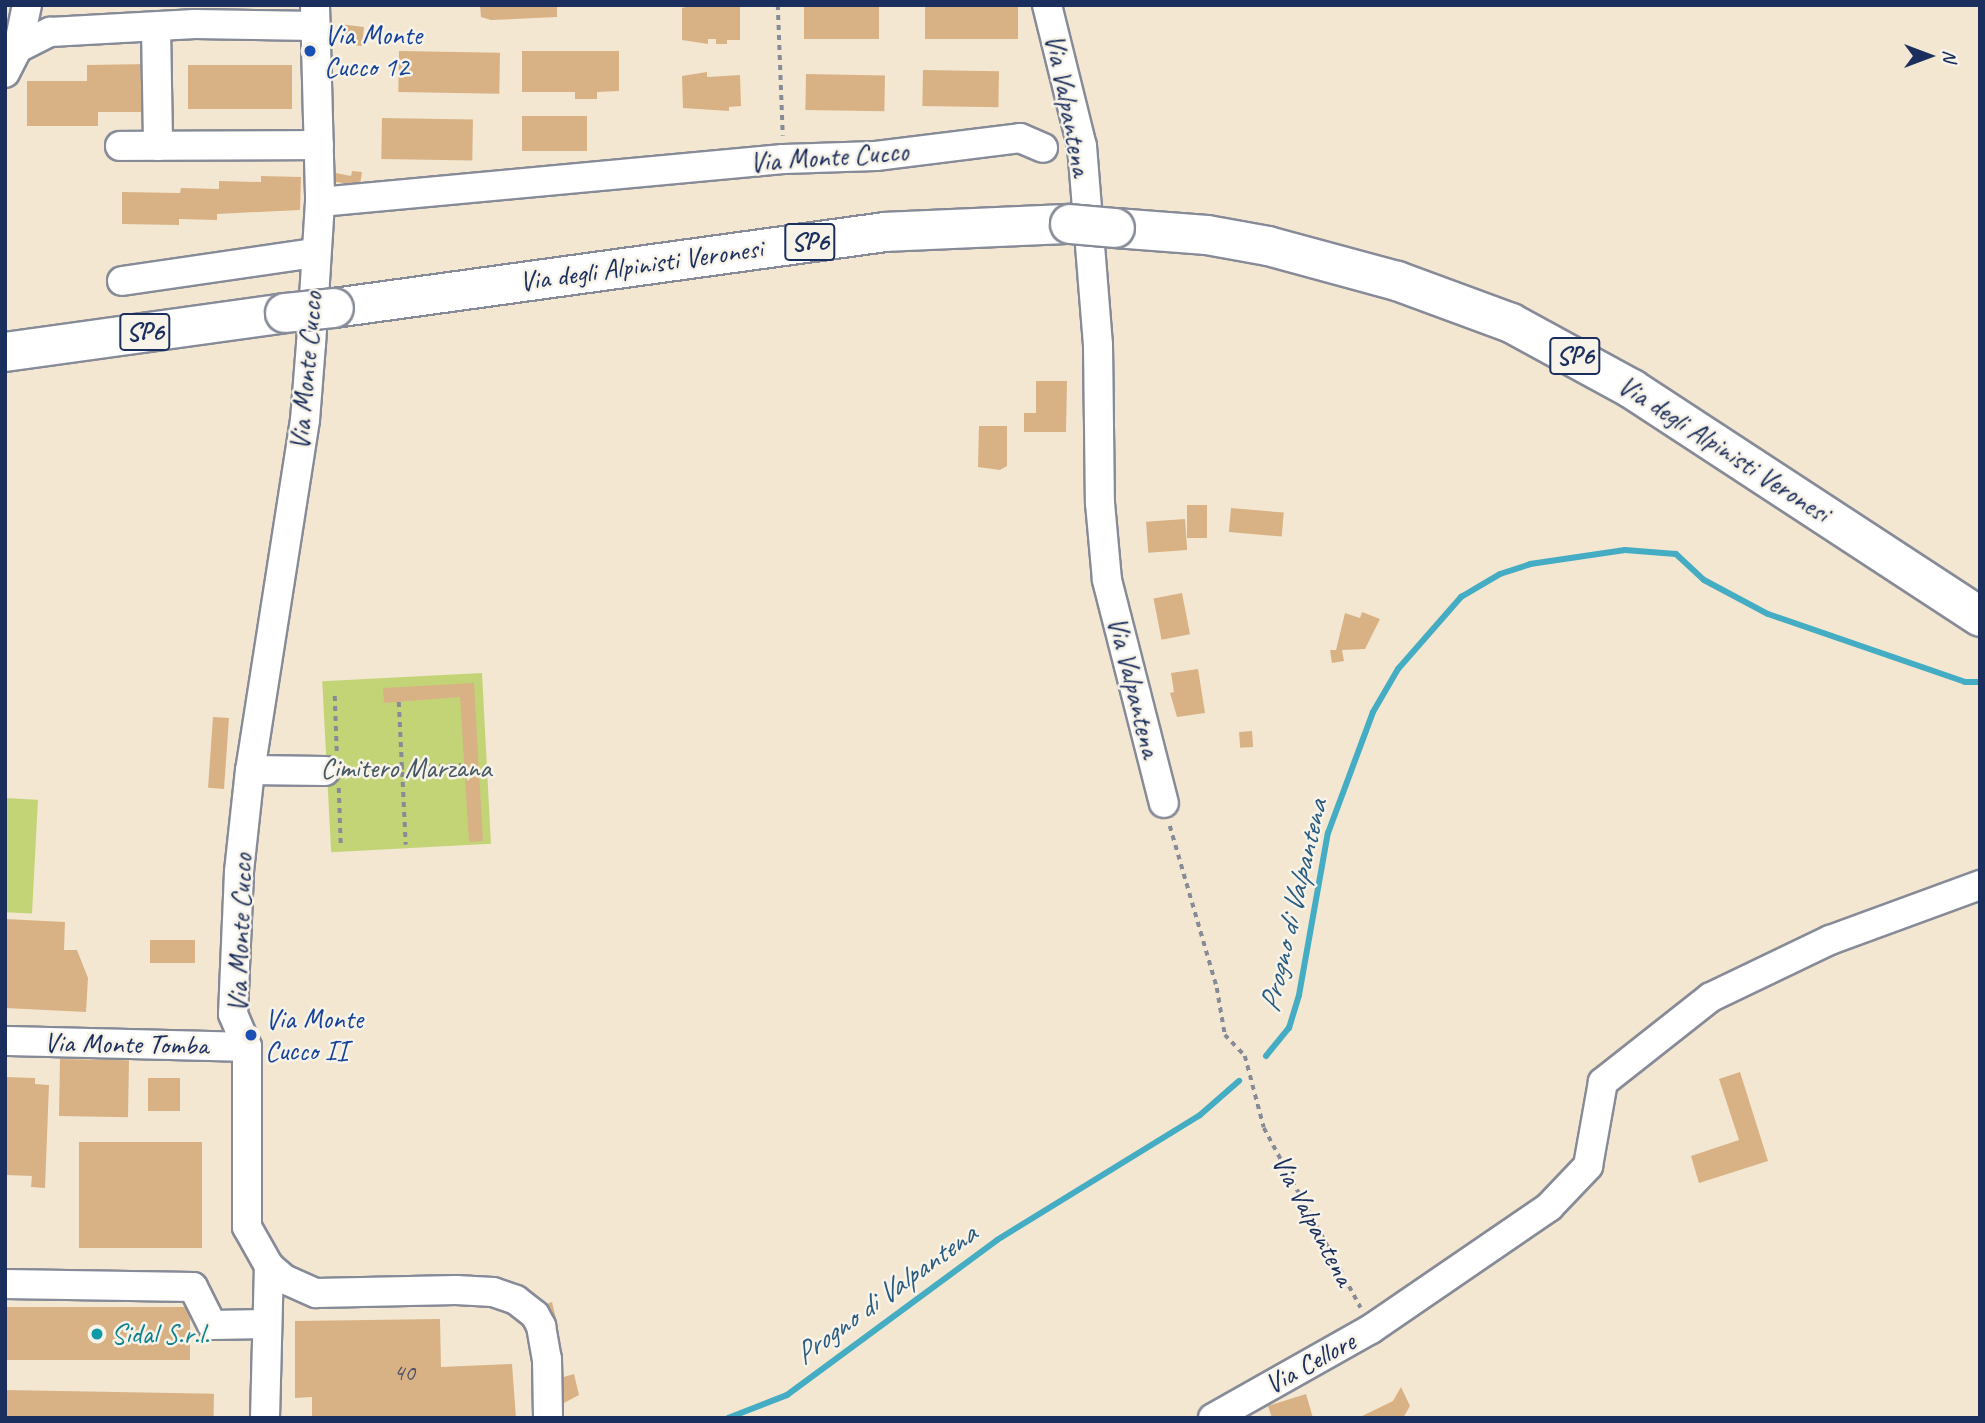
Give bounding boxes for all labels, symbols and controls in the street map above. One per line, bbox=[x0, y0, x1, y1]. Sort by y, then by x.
place label: Via Monte Cucco 12 bbox=[324, 18, 422, 84]
north arrow bbox=[1894, 21, 1964, 91]
street label: Via Valpantena bbox=[1038, 31, 1098, 179]
marker: Via Monte Cucco 12 bbox=[302, 43, 318, 59]
text: N bbox=[1938, 50, 1962, 62]
street label: Via Monte Cucco bbox=[749, 135, 909, 179]
road number: SP6 bbox=[784, 219, 836, 264]
street label: Via degli Alpinisti Veronesi bbox=[517, 231, 765, 299]
street label: Via Monte Cucco bbox=[282, 291, 330, 451]
road number: SP6 bbox=[119, 310, 171, 354]
road number: SP6 bbox=[1549, 334, 1601, 378]
street label: Via degli Alpinisti Veronesi bbox=[1612, 368, 1836, 530]
street label: Via Valpantena bbox=[1100, 613, 1168, 761]
park label: Cimitero Marzana bbox=[320, 751, 492, 785]
water label: Progno di Valpantena bbox=[1251, 796, 1335, 1016]
street label: Via Monte Cucco bbox=[220, 854, 260, 1012]
place label: Via Monte Cucco II bbox=[265, 1002, 363, 1068]
street label: Via Monte Tomba bbox=[44, 1026, 208, 1062]
marker: Via Monte Cucco II bbox=[243, 1027, 259, 1043]
street label: Via Valpantena bbox=[1264, 1149, 1362, 1291]
water label: Progno di Valpantena bbox=[787, 1216, 983, 1372]
place label: Sidal S.r.l. bbox=[111, 1317, 209, 1351]
street label: Via Cellore bbox=[1259, 1325, 1361, 1401]
marker: Sidal S.r.l. bbox=[89, 1326, 105, 1342]
house number: 40 bbox=[393, 1359, 415, 1387]

